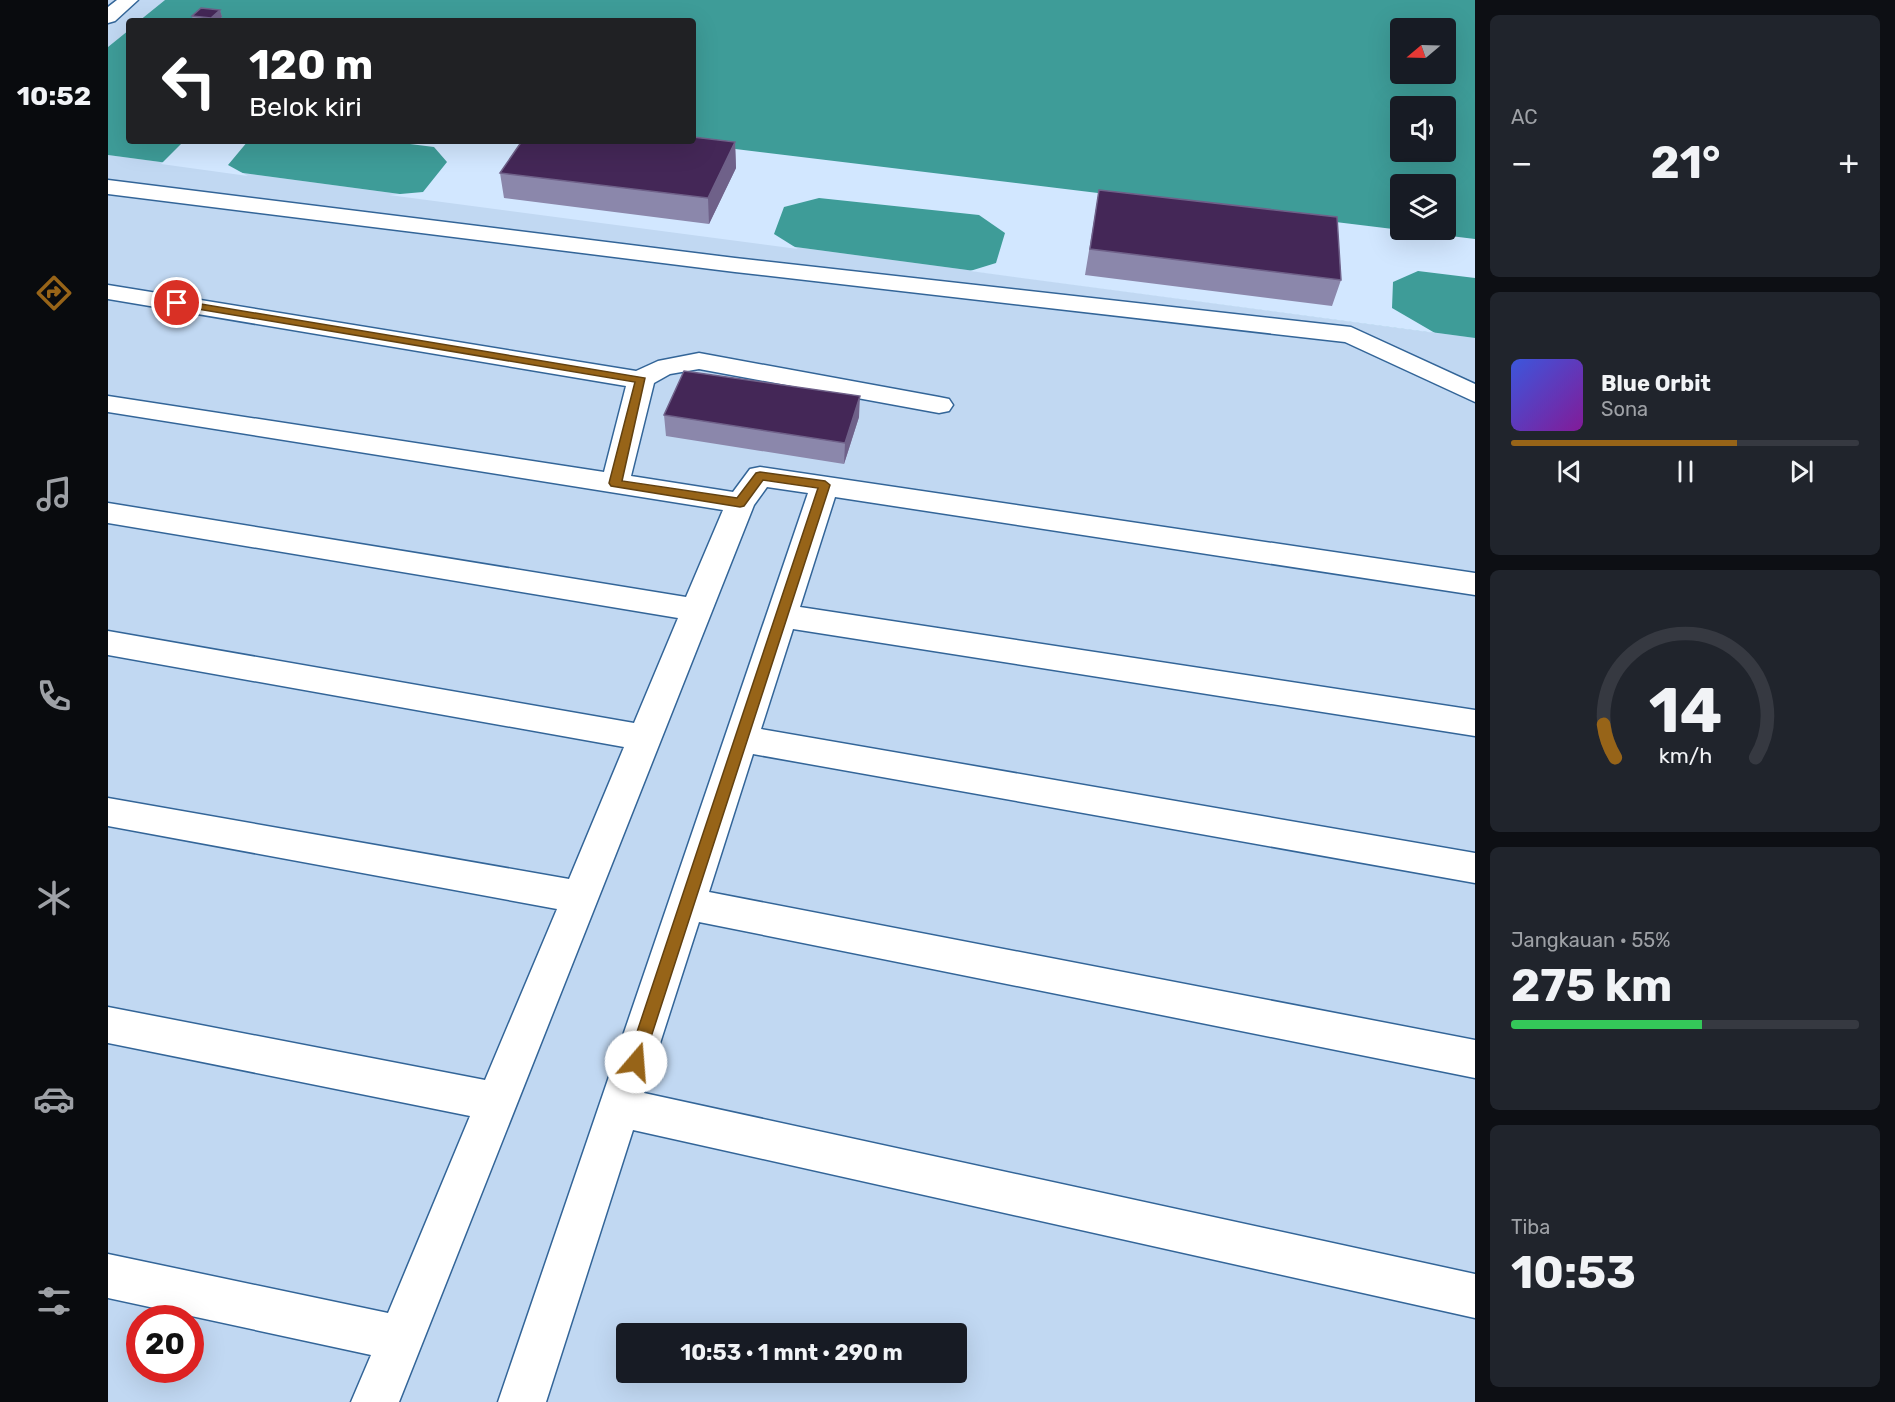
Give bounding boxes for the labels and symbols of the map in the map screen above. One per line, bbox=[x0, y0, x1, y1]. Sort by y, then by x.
north arrow bbox=[1390, 18, 1456, 84]
pin bbox=[151, 277, 202, 328]
position arrow bbox=[604, 1030, 668, 1094]
speed limit sign: 20 bbox=[126, 1305, 204, 1383]

